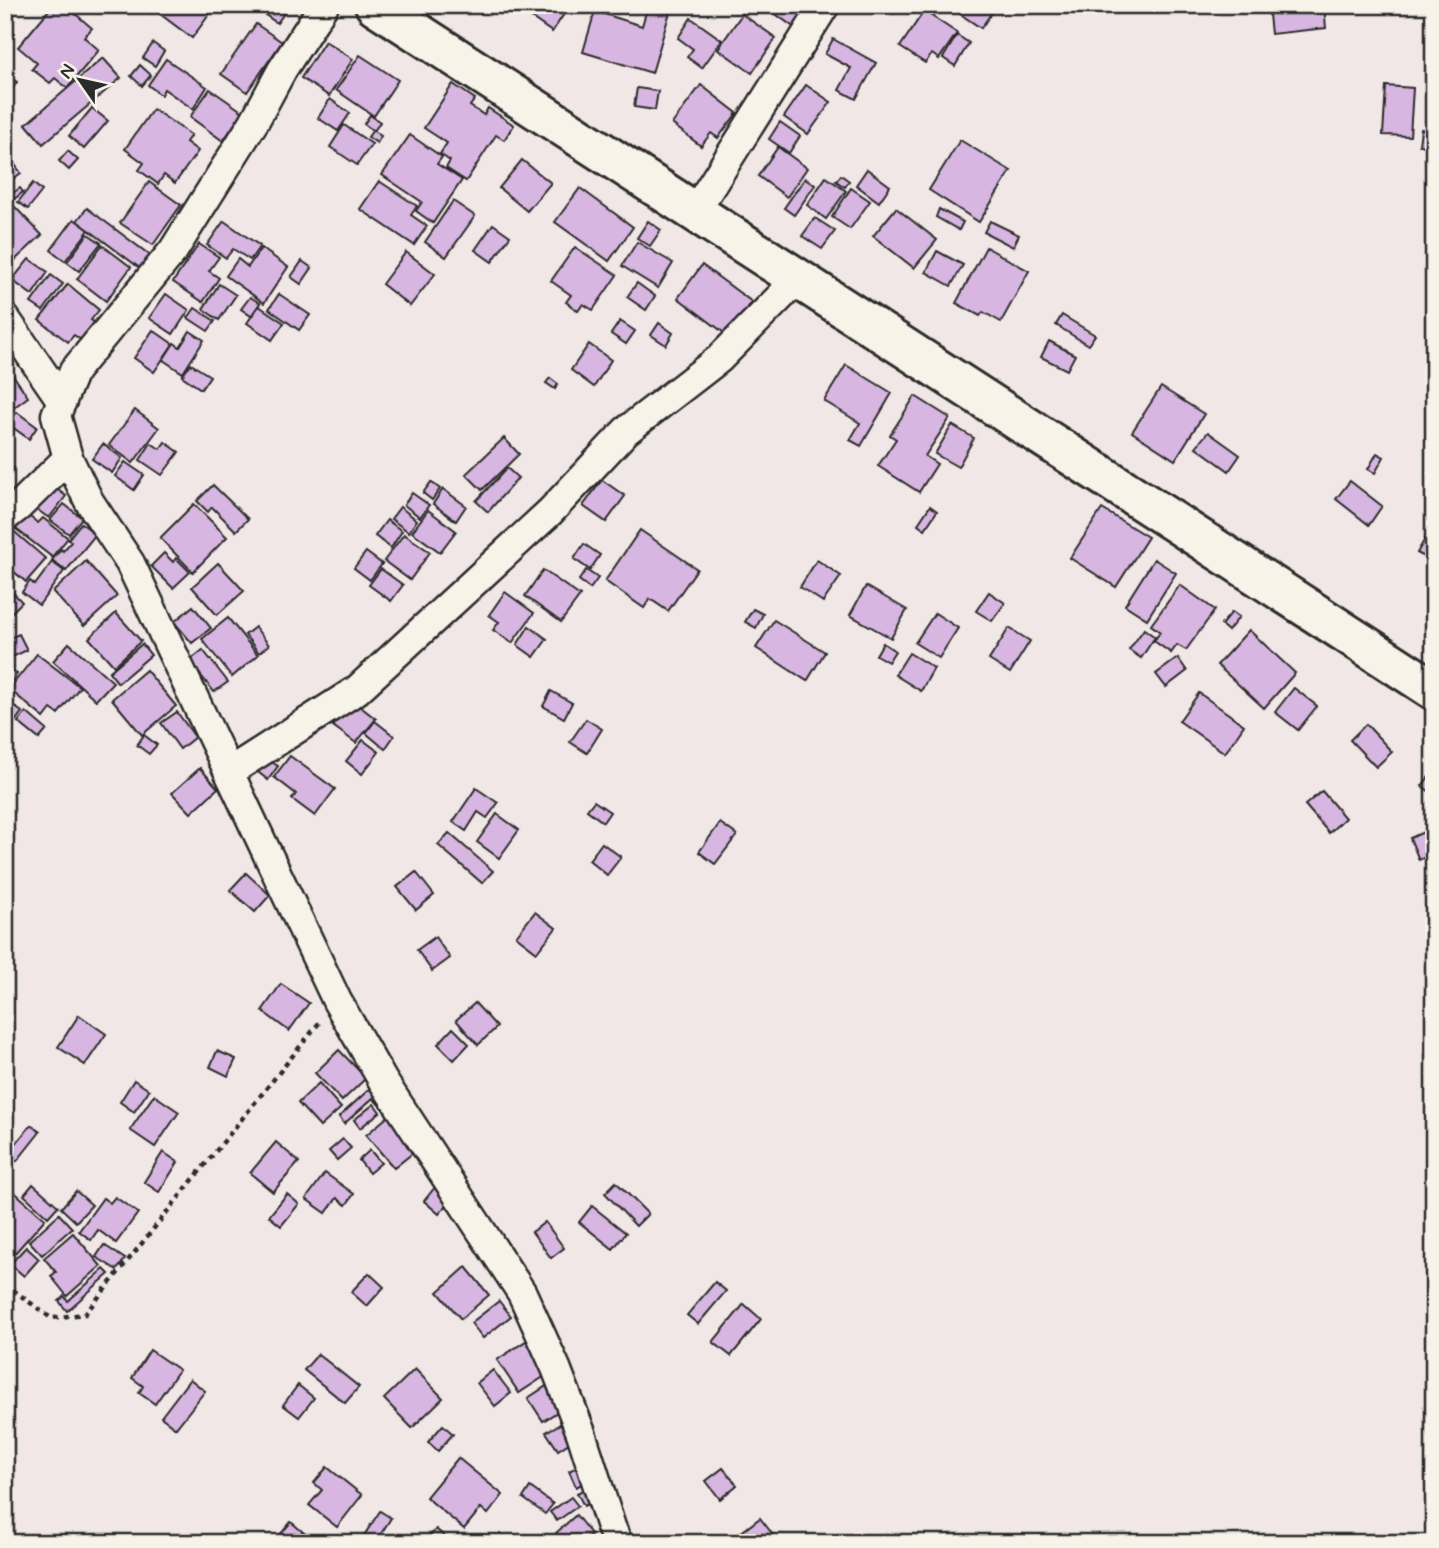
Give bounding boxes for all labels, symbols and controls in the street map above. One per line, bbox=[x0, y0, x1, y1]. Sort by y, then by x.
north arrow bbox=[46, 46, 116, 116]
text: N bbox=[53, 59, 81, 84]

